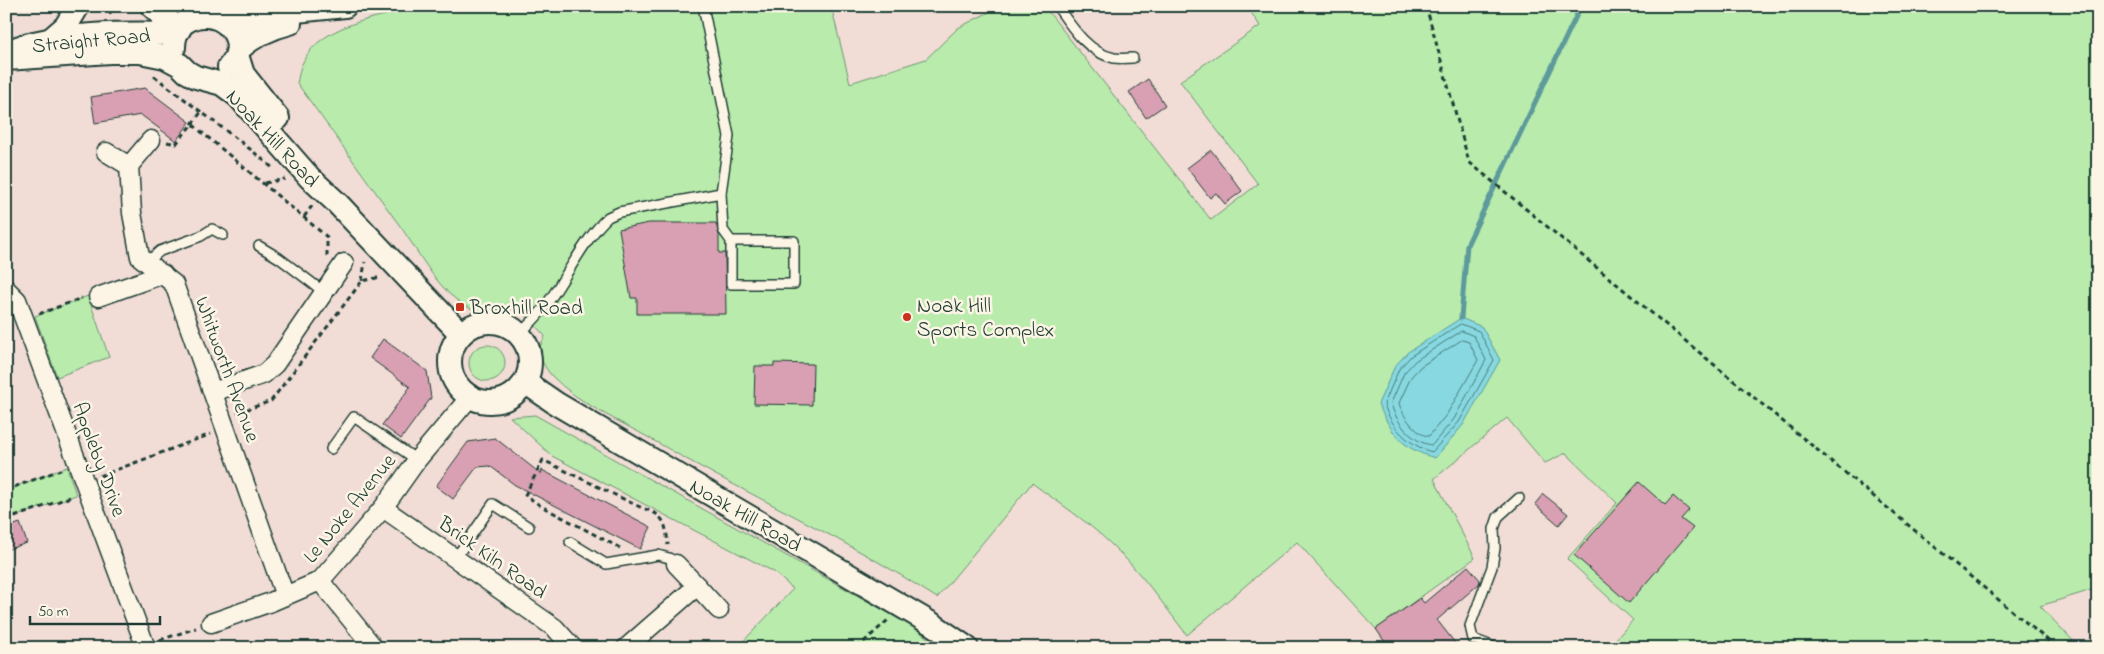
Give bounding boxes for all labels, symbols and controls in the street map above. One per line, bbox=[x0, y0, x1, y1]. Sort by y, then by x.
street label: Straight Road bbox=[31, 22, 152, 64]
street label: Noak Hill Road bbox=[218, 83, 325, 195]
place label: Noak Hill Sports Complex bbox=[917, 292, 1054, 346]
street label: Whitworth Avenue bbox=[186, 293, 267, 447]
place label: Broxhill Road bbox=[469, 294, 583, 324]
marker: Broxhill Road bbox=[454, 301, 466, 313]
marker: Noak Hill Sports Complex bbox=[901, 311, 913, 323]
street label: Appleby Drive bbox=[62, 398, 133, 522]
street label: Le Noke Avenue bbox=[297, 447, 405, 571]
street label: Noak Hill Road bbox=[683, 473, 807, 561]
street label: Brick Kiln Road bbox=[430, 509, 553, 607]
scale bar bbox=[30, 594, 160, 626]
text: 50 m bbox=[38, 601, 69, 623]

